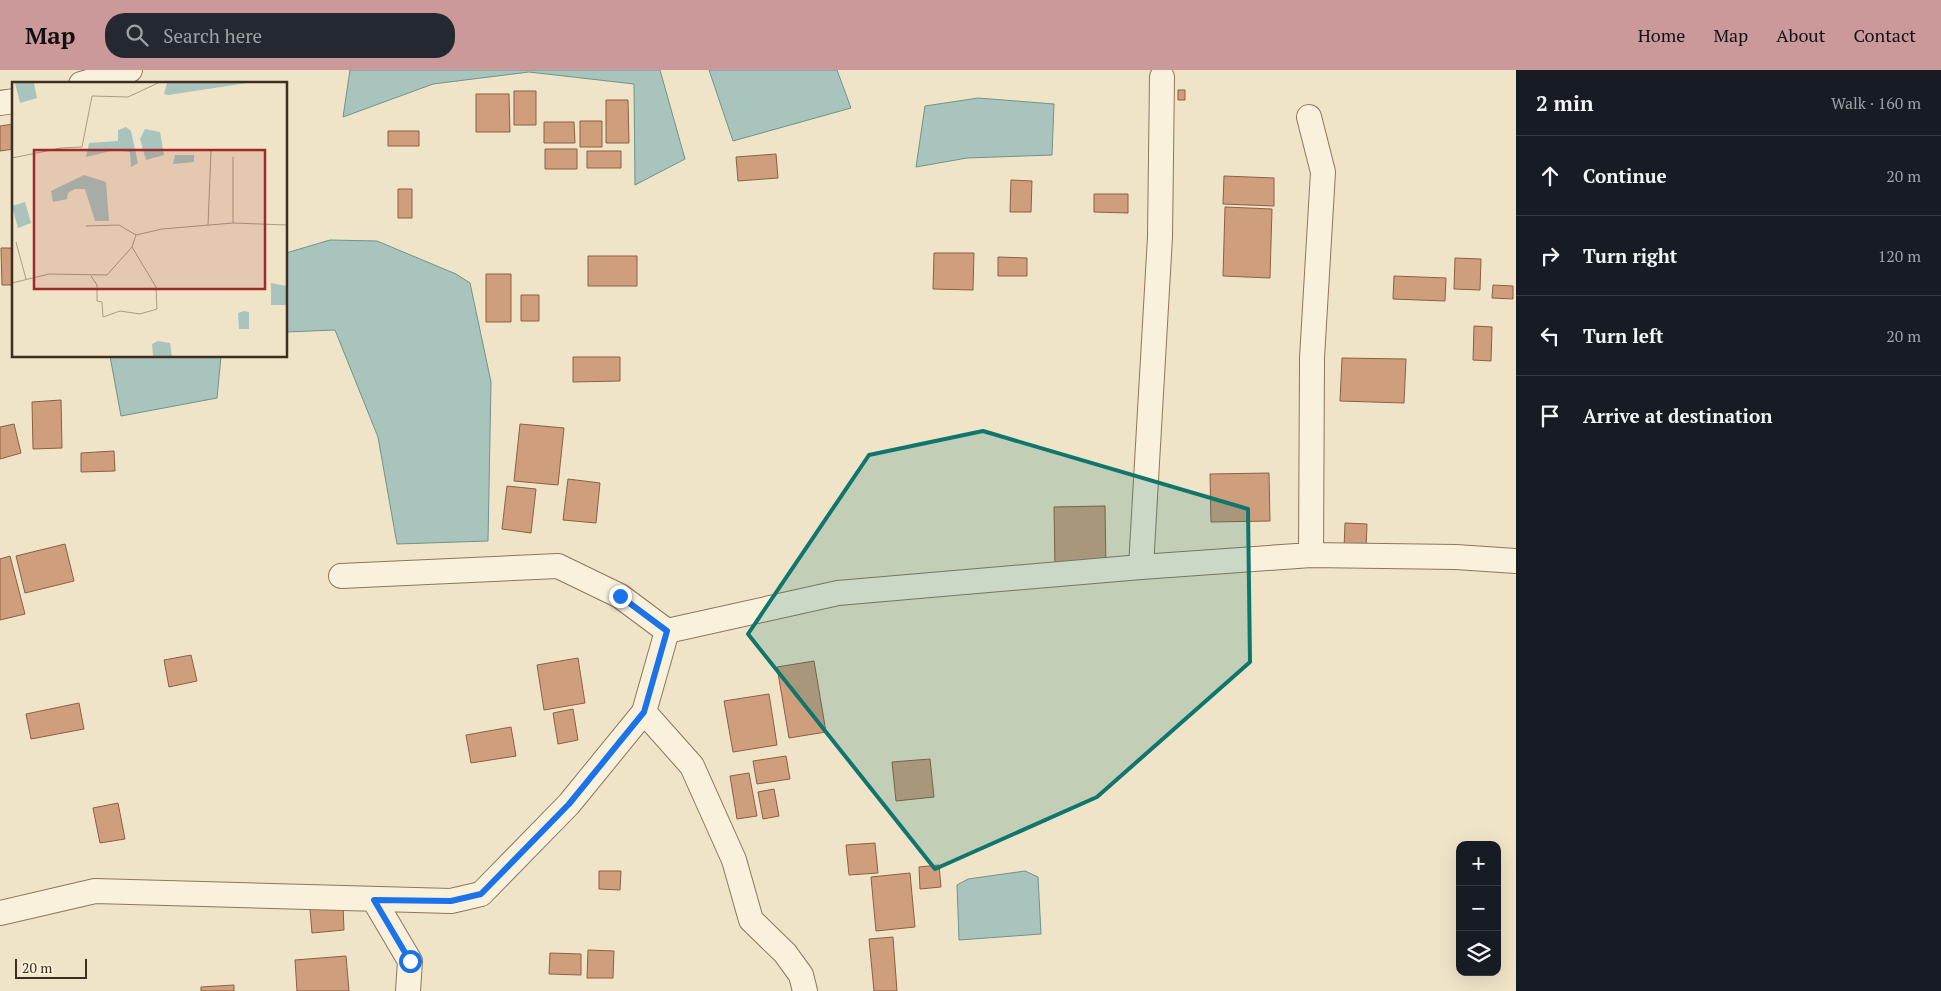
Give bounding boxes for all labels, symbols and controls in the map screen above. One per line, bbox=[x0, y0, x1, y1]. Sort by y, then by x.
search box bbox=[105, 13, 455, 58]
text: Map bbox=[25, 19, 75, 51]
icon: search bbox=[123, 21, 151, 49]
text: Search here bbox=[163, 23, 262, 48]
text: Home bbox=[1638, 23, 1685, 47]
text: Map bbox=[1713, 23, 1748, 47]
text: About bbox=[1776, 23, 1825, 47]
text: Contact bbox=[1853, 23, 1916, 47]
inset map bbox=[12, 82, 288, 358]
text: 2 min bbox=[1536, 89, 1593, 117]
text: Walk · 160 m bbox=[1831, 92, 1921, 114]
icon: ahead bbox=[1536, 162, 1564, 190]
text: Continue bbox=[1583, 163, 1667, 188]
text: 20 m bbox=[1886, 165, 1921, 187]
icon: right bbox=[1536, 242, 1564, 270]
text: Turn right bbox=[1583, 243, 1677, 268]
text: 120 m bbox=[1878, 245, 1921, 267]
icon: left bbox=[1536, 322, 1564, 350]
text: Turn left bbox=[1583, 323, 1664, 348]
text: 20 m bbox=[1886, 325, 1921, 347]
icon: arrive bbox=[1536, 402, 1564, 430]
text: Arrive at destination bbox=[1583, 403, 1772, 428]
route end bbox=[609, 585, 632, 608]
map controls bbox=[1456, 841, 1501, 976]
button: + bbox=[1456, 841, 1501, 886]
button: − bbox=[1456, 886, 1501, 931]
button: layers bbox=[1456, 931, 1501, 976]
route start bbox=[399, 950, 422, 973]
scale bar bbox=[15, 956, 88, 979]
text: 20 m bbox=[22, 958, 52, 977]

